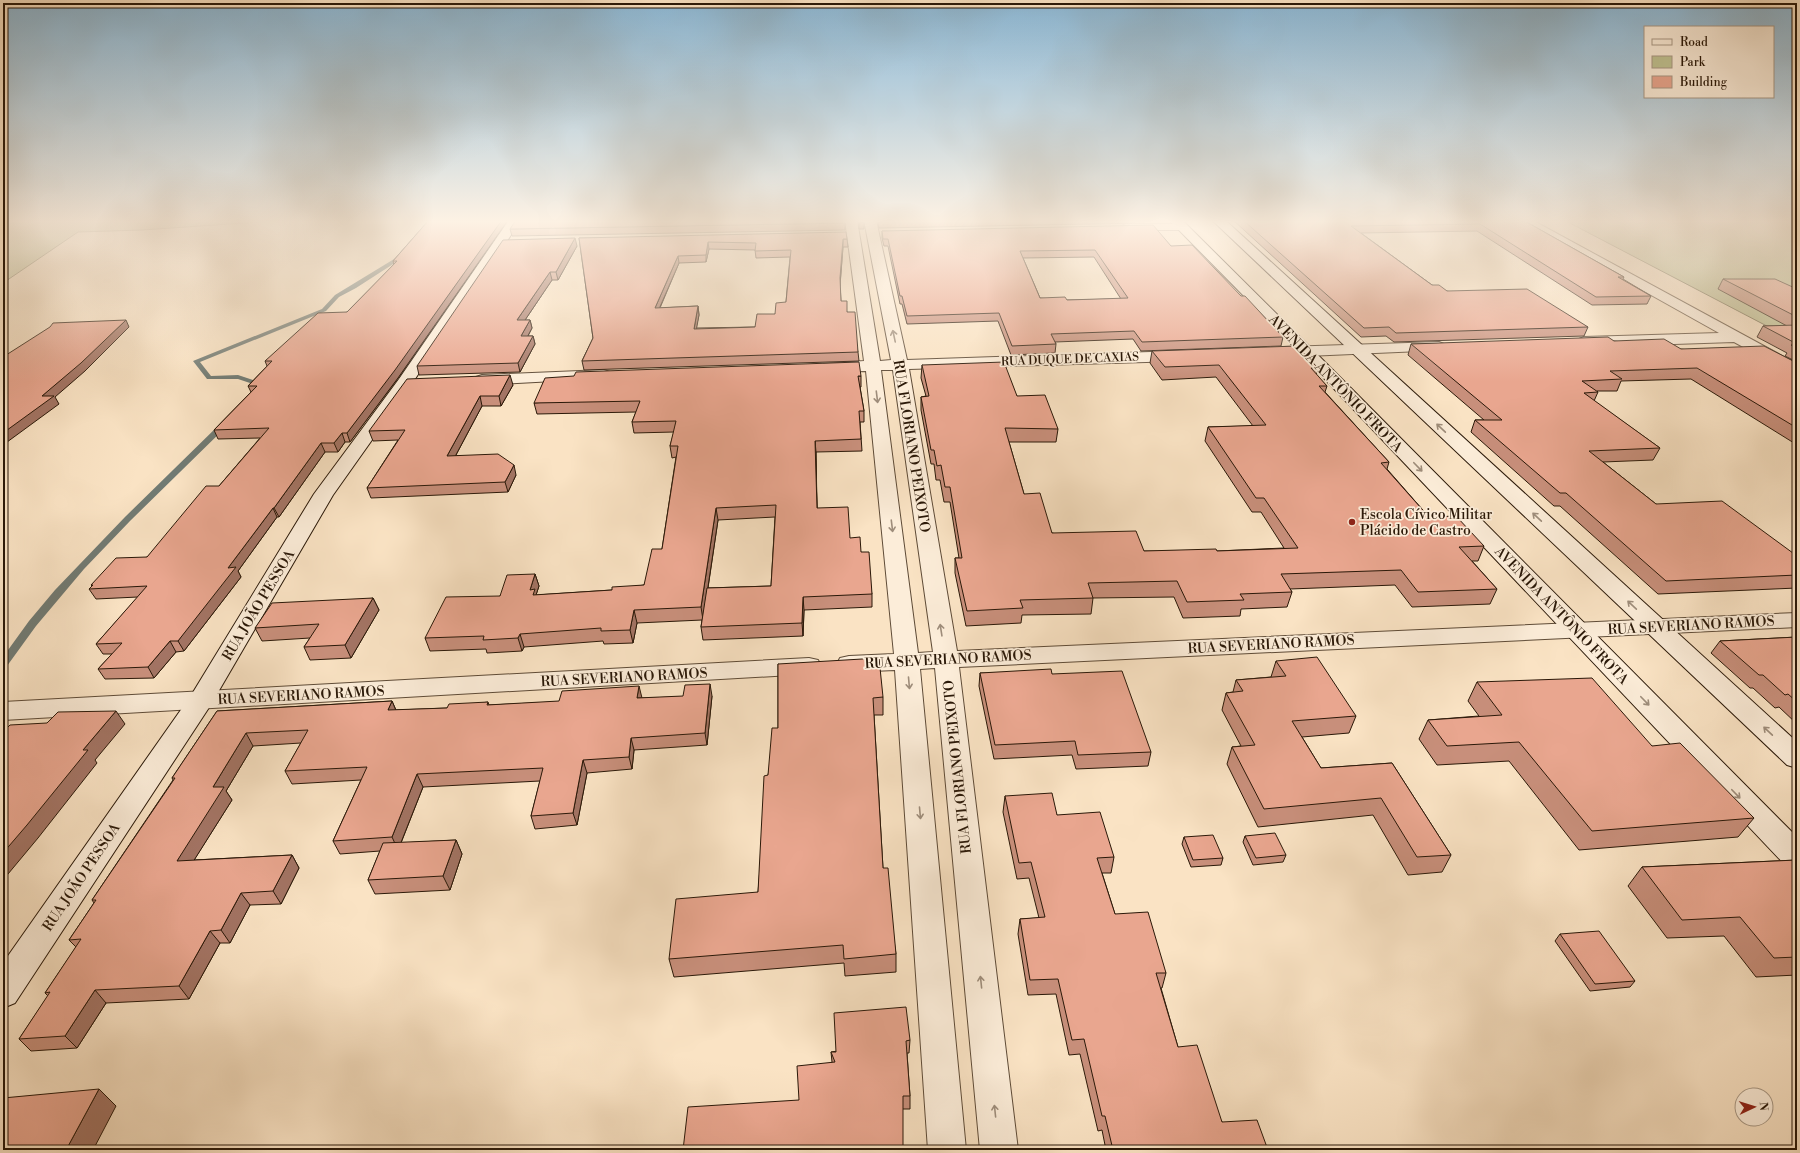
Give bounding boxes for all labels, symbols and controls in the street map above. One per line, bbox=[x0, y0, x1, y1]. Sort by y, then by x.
legend bbox=[1644, 26, 1774, 98]
text: Road bbox=[1680, 35, 1708, 50]
text: Park bbox=[1680, 55, 1706, 70]
text: Building bbox=[1679, 75, 1728, 90]
street label: AVENIDA ANTÔNIO FROTA bbox=[1264, 309, 1408, 457]
one-way arrow bbox=[889, 330, 897, 343]
street label: RUA DUQUE DE CAXIAS bbox=[1001, 350, 1139, 369]
street label: RUA FLORIANO PEIXOTO bbox=[888, 358, 934, 534]
one-way arrow bbox=[873, 390, 881, 403]
one-way arrow bbox=[1436, 423, 1446, 433]
one-way arrow bbox=[1414, 462, 1423, 472]
place label: Escola Cívico Militar Plácido de Castro bbox=[1360, 506, 1492, 540]
one-way arrow bbox=[1531, 512, 1542, 521]
marker: Escola Cívico Militar Plácido de Castro bbox=[1347, 517, 1357, 527]
one-way arrow bbox=[888, 519, 896, 532]
street label: AVENIDA ANTÔNIO FROTA bbox=[1490, 541, 1634, 689]
street label: RUA JOÃO PESSOA bbox=[217, 545, 299, 664]
one-way arrow bbox=[1627, 600, 1637, 610]
street label: RUA SEVERIANO RAMOS bbox=[1607, 613, 1775, 639]
one-way arrow bbox=[937, 624, 945, 637]
street label: RUA SEVERIANO RAMOS bbox=[1187, 632, 1355, 658]
street label: RUA SEVERIANO RAMOS bbox=[864, 647, 1032, 673]
street label: RUA SEVERIANO RAMOS bbox=[540, 665, 708, 691]
one-way arrow bbox=[906, 676, 913, 689]
street label: RUA FLORIANO PEIXOTO bbox=[940, 679, 976, 855]
street label: RUA SEVERIANO RAMOS bbox=[217, 683, 385, 709]
one-way arrow bbox=[1640, 696, 1650, 706]
one-way arrow bbox=[1763, 727, 1773, 736]
one-way arrow bbox=[1731, 789, 1741, 799]
one-way arrow bbox=[917, 806, 924, 819]
street label: RUA JOÃO PESSOA bbox=[37, 819, 125, 935]
one-way arrow bbox=[977, 976, 985, 989]
north arrow bbox=[1734, 1087, 1774, 1127]
text: N bbox=[1756, 1102, 1770, 1111]
one-way arrow bbox=[991, 1105, 999, 1118]

